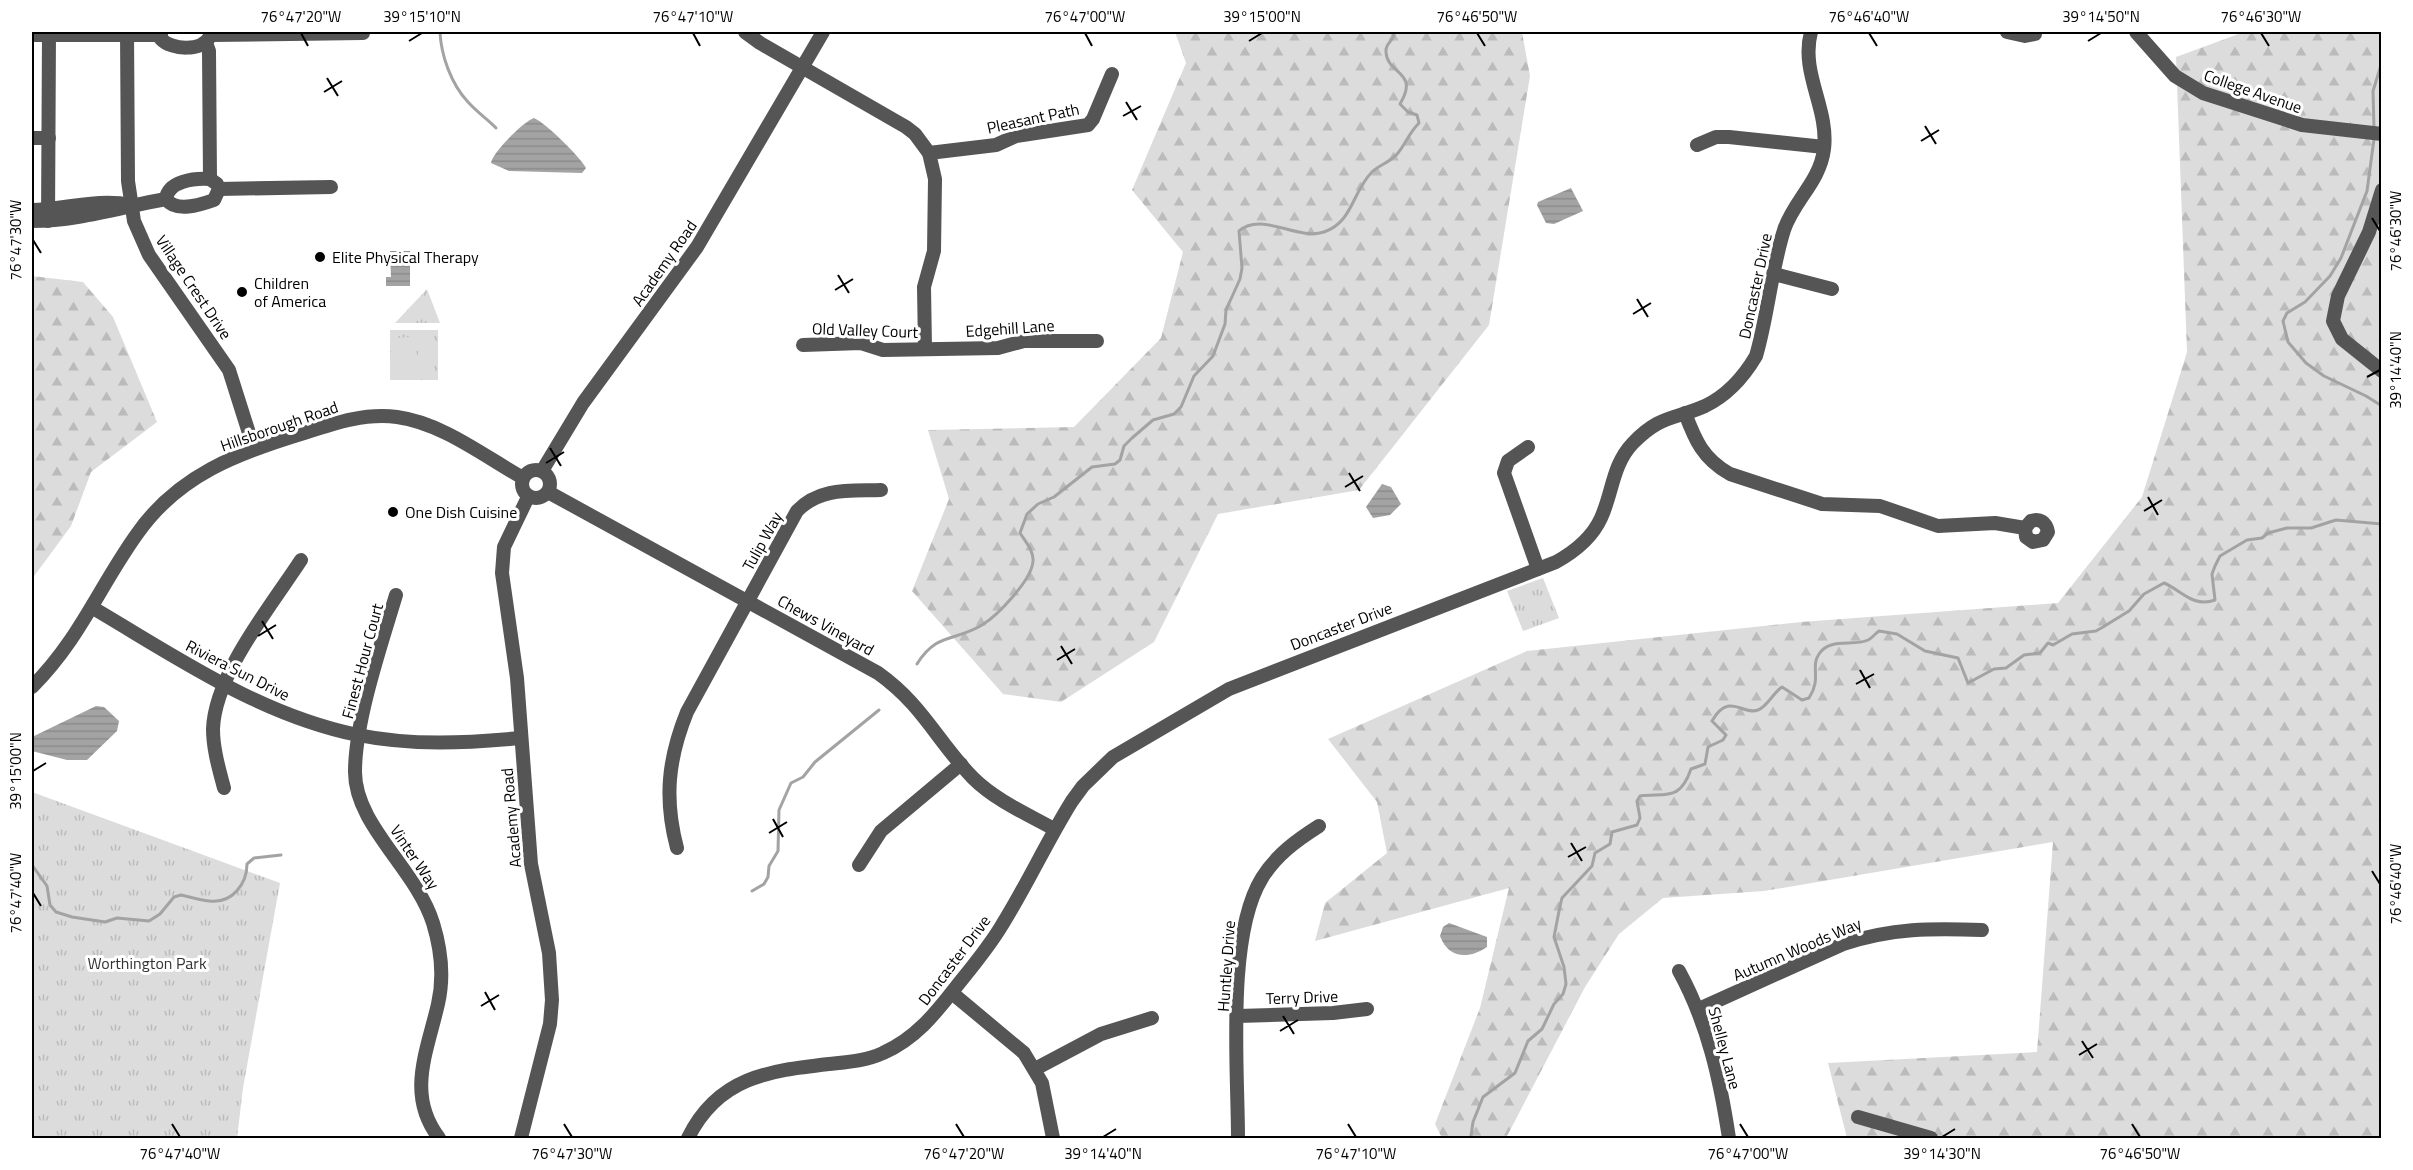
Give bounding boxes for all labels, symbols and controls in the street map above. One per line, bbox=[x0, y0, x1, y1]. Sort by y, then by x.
text: 76°47'20"W bbox=[261, 5, 341, 28]
text: 39°15'10"N bbox=[383, 5, 461, 28]
text: 76°47'10"W bbox=[653, 5, 733, 28]
text: 76°47'00"W bbox=[1045, 5, 1125, 28]
text: 39°15'00"N bbox=[1223, 5, 1301, 28]
text: 76°46'50"W bbox=[1437, 5, 1517, 28]
text: 76°46'40"W bbox=[1829, 5, 1909, 28]
text: 39°14'50"N bbox=[2062, 5, 2140, 28]
text: 76°46'30"W bbox=[2221, 5, 2301, 28]
street label: College Avenue bbox=[2201, 63, 2305, 119]
street label: Pleasant Path bbox=[985, 96, 1081, 140]
text: 76°46'30"W bbox=[2384, 191, 2407, 271]
text: 76°47'30"W bbox=[4, 200, 27, 280]
street label: Academy Road bbox=[625, 215, 703, 311]
street label: Village Crest Drive bbox=[150, 230, 238, 344]
street label: Doncaster Drive bbox=[1732, 231, 1778, 341]
place label: Elite Physical Therapy bbox=[332, 245, 479, 269]
marker: Elite Physical Therapy bbox=[313, 250, 327, 264]
place label: Children of America bbox=[254, 271, 326, 313]
marker: Children of America bbox=[235, 285, 249, 299]
street label: Edgehill Lane bbox=[965, 313, 1055, 343]
street label: Old Valley Court bbox=[811, 316, 919, 344]
text: 39°14'40"N bbox=[2384, 331, 2407, 409]
street label: Hillsborough Road bbox=[217, 395, 341, 457]
place label: One Dish Cuisine bbox=[405, 500, 517, 524]
marker: One Dish Cuisine bbox=[386, 505, 400, 519]
street label: Tulip Way bbox=[736, 507, 788, 575]
street label: Chews Vineyard bbox=[773, 589, 879, 661]
street label: Doncaster Drive bbox=[1286, 596, 1396, 656]
street label: Finest Hour Court bbox=[335, 600, 389, 721]
street label: Riviera Sun Drive bbox=[182, 633, 294, 707]
text: 39°15'00"N bbox=[4, 732, 27, 810]
street label: Academy Road bbox=[495, 767, 527, 869]
street label: Vinter Way bbox=[384, 820, 446, 894]
text: 76°46'40"W bbox=[2384, 844, 2407, 924]
text: 76°47'40"W bbox=[4, 853, 27, 933]
street label: Doncaster Drive bbox=[912, 910, 996, 1010]
street label: Autumn Woods Way bbox=[1729, 911, 1865, 987]
street label: Huntley Drive bbox=[1211, 920, 1241, 1012]
park label: Worthington Park bbox=[87, 951, 207, 975]
street label: Terry Drive bbox=[1265, 984, 1339, 1010]
street label: Shelley Lane bbox=[1703, 1004, 1747, 1092]
text: 76°47'40"W bbox=[140, 1142, 220, 1165]
text: 76°47'30"W bbox=[532, 1142, 612, 1165]
text: 76°47'20"W bbox=[924, 1142, 1004, 1165]
text: 39°14'40"N bbox=[1064, 1142, 1142, 1165]
text: 76°47'10"W bbox=[1316, 1142, 1396, 1165]
text: 76°47'00"W bbox=[1708, 1142, 1788, 1165]
text: 39°14'30"N bbox=[1903, 1142, 1981, 1165]
text: 76°46'50"W bbox=[2100, 1142, 2180, 1165]

